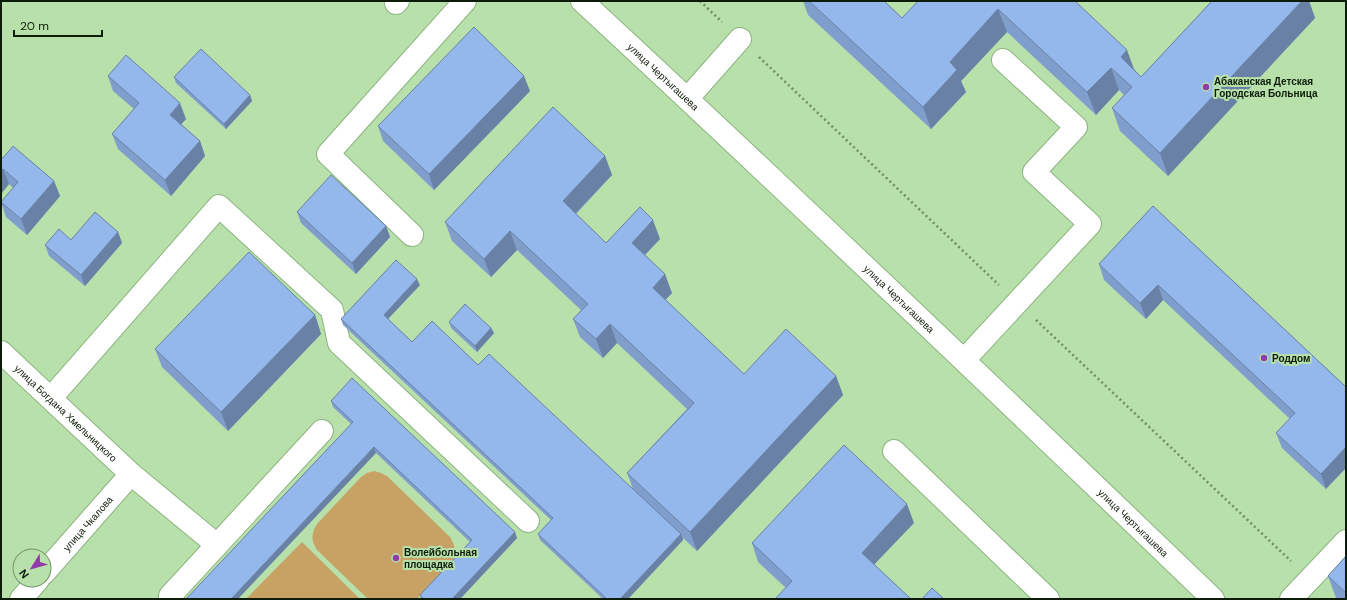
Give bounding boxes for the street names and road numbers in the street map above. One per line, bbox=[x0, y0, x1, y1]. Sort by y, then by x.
street label: улица Чертыгашева bbox=[625, 41, 702, 114]
street label: улица Чертыгашева bbox=[861, 262, 937, 336]
street label: улица Богдана Хмельницкого bbox=[11, 362, 120, 465]
street label: улица Чертыгашева bbox=[1095, 486, 1171, 560]
street label: улица Чкалова bbox=[60, 493, 116, 554]

